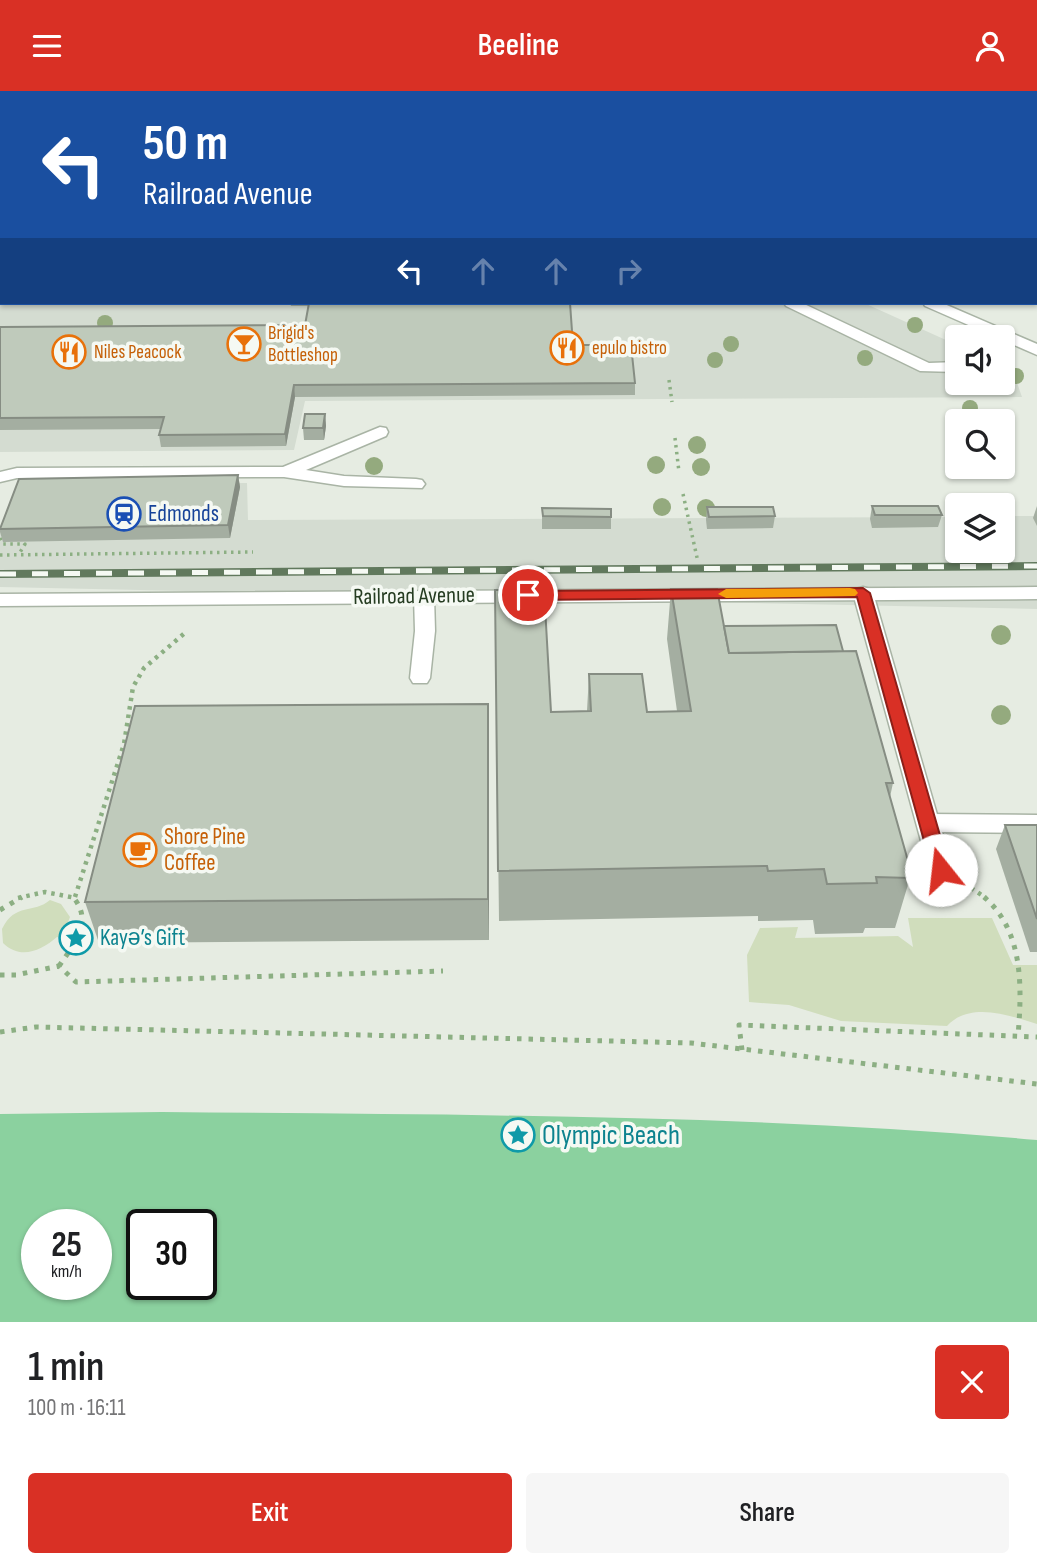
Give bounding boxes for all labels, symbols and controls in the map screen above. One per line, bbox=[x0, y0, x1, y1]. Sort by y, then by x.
text: Beeline bbox=[478, 26, 559, 65]
icon: menu bbox=[28, 27, 66, 65]
icon: person bbox=[971, 27, 1009, 65]
text: 50 m bbox=[143, 115, 228, 174]
icon: left bbox=[28, 119, 119, 210]
text: Railroad Avenue bbox=[143, 175, 313, 214]
icon: left bbox=[391, 252, 429, 290]
icon: ahead bbox=[464, 252, 502, 290]
icon: ahead bbox=[537, 252, 575, 290]
icon: right bbox=[610, 252, 648, 290]
place label: Brigid's Bottleshop bbox=[268, 322, 338, 367]
bar icon: Brigid's Bottleshop bbox=[225, 325, 263, 363]
map controls bbox=[945, 325, 1015, 563]
button: sound bbox=[945, 325, 1015, 395]
restaurant icon: epulo bistro bbox=[548, 329, 586, 367]
restaurant icon: Niles Peacock bbox=[50, 333, 88, 371]
place label: epulo bistro bbox=[592, 337, 667, 360]
place label: Niles Peacock bbox=[94, 341, 182, 364]
button: search bbox=[945, 409, 1015, 479]
button: layers bbox=[945, 493, 1015, 563]
station icon: Edmonds bbox=[105, 495, 143, 533]
place label: Edmonds bbox=[148, 500, 219, 528]
pin bbox=[498, 565, 558, 625]
icon: arrive bbox=[509, 576, 547, 614]
street label: Railroad Avenue bbox=[353, 581, 475, 611]
place label: Shore Pine Coffee bbox=[164, 823, 245, 877]
cafe icon: Shore Pine Coffee bbox=[121, 831, 159, 869]
position arrow bbox=[904, 833, 978, 907]
place icon: Kayə’s Gift bbox=[57, 919, 95, 957]
place label: Kayə’s Gift bbox=[100, 924, 185, 952]
place icon: Olympic Beach bbox=[499, 1116, 537, 1154]
place label: Olympic Beach bbox=[542, 1119, 680, 1152]
speed limit sign: 30 bbox=[126, 1209, 217, 1300]
text: 25 bbox=[51, 1224, 82, 1267]
text: km/h bbox=[51, 1261, 82, 1282]
text: 1 min bbox=[28, 1342, 104, 1393]
button: close bbox=[935, 1345, 1009, 1419]
text: 100 m · 16:11 bbox=[28, 1394, 125, 1422]
button: Exit bbox=[28, 1473, 512, 1553]
button: Share bbox=[526, 1473, 1009, 1553]

